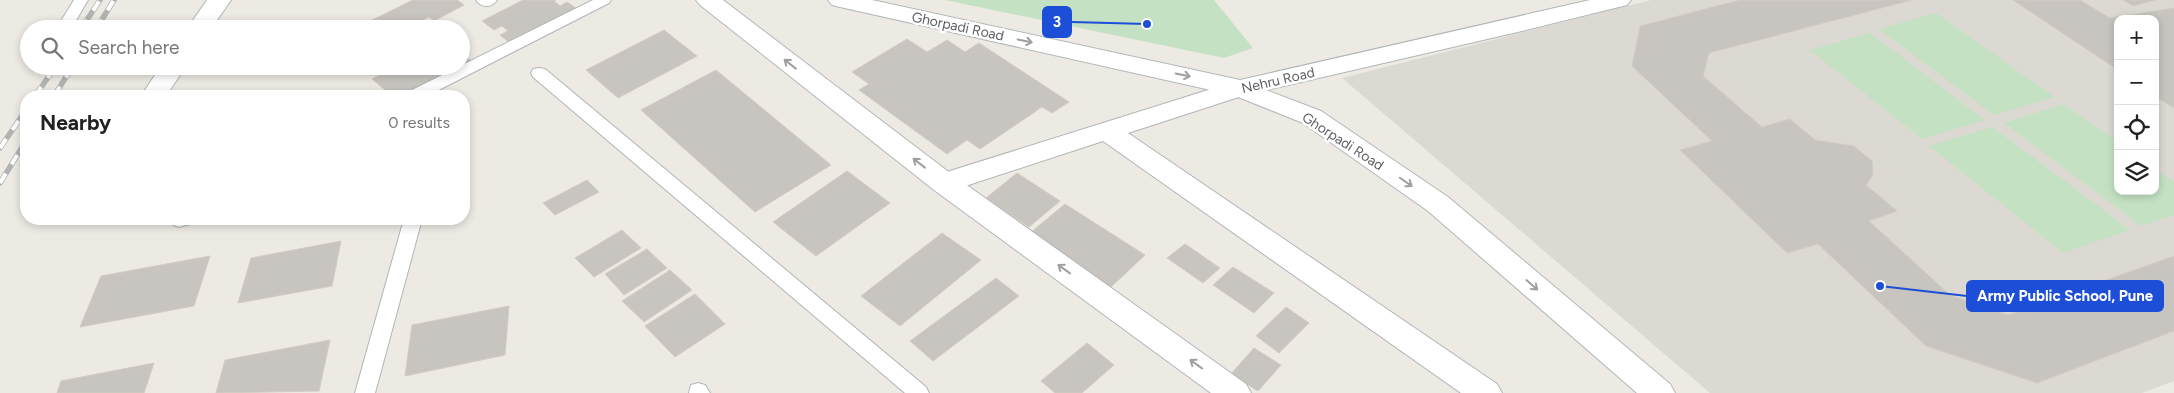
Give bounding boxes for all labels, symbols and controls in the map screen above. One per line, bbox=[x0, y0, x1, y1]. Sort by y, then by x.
callout: 3 bbox=[1043, 7, 1071, 37]
street label: Ghorpadi Road bbox=[910, 8, 1006, 45]
text: 3 bbox=[1053, 13, 1061, 31]
map controls bbox=[2114, 15, 2159, 195]
button: + bbox=[2114, 15, 2159, 60]
search box bbox=[20, 20, 470, 75]
icon: search bbox=[38, 34, 66, 62]
text: Search here bbox=[78, 36, 180, 59]
one-way arrow bbox=[1016, 36, 1032, 46]
one-way arrow bbox=[784, 58, 797, 69]
button: − bbox=[2114, 60, 2159, 105]
street label: Nehru Road bbox=[1240, 64, 1316, 97]
one-way arrow bbox=[1175, 71, 1191, 81]
button: locate bbox=[2114, 105, 2159, 150]
street label: Ghorpadi Road bbox=[1299, 109, 1387, 174]
text: Nearby bbox=[40, 110, 111, 135]
text: 0 results bbox=[388, 113, 450, 132]
button: layers bbox=[2114, 150, 2159, 195]
one-way arrow bbox=[912, 158, 926, 168]
one-way arrow bbox=[1399, 177, 1413, 187]
one-way arrow bbox=[1057, 264, 1071, 274]
one-way arrow bbox=[1525, 279, 1538, 290]
callout: Army Public School, Pune bbox=[1967, 281, 2163, 311]
text: Army Public School, Pune bbox=[1977, 287, 2154, 305]
one-way arrow bbox=[1190, 359, 1203, 370]

